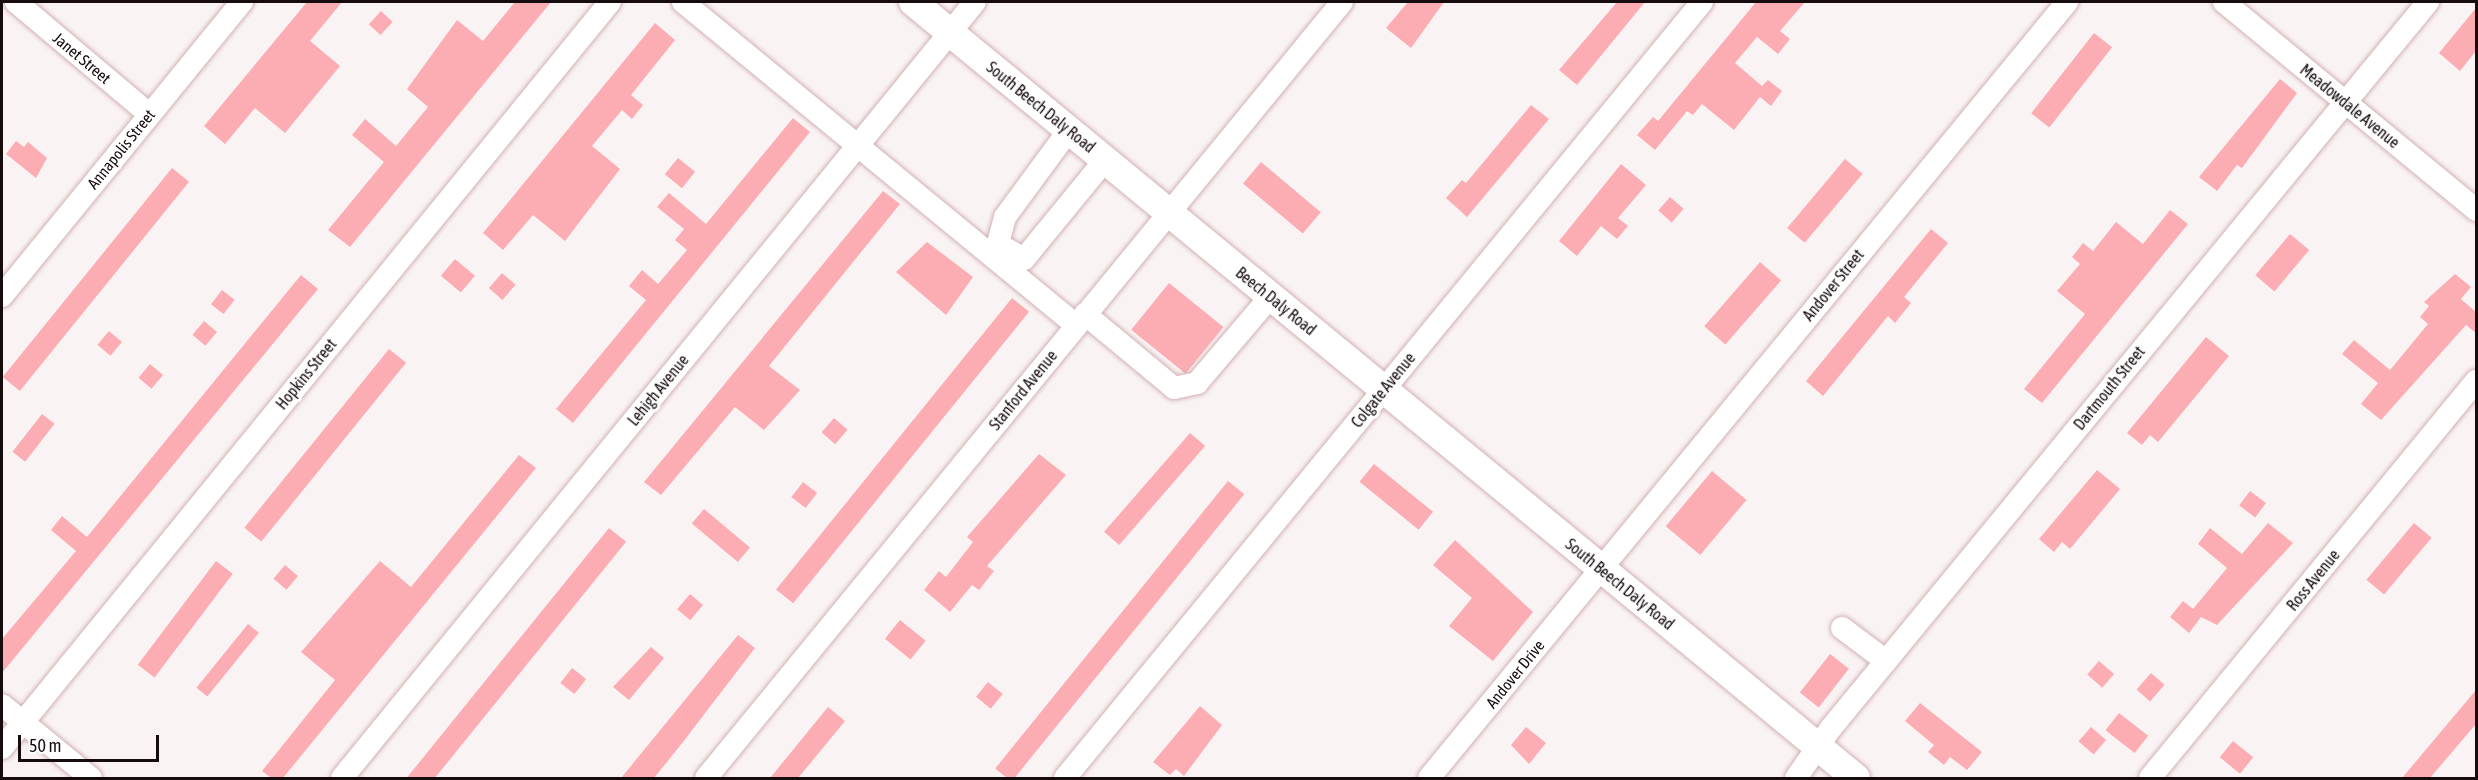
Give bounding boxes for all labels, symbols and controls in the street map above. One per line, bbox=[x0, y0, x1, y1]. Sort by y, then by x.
street label: Janet Street bbox=[49, 28, 115, 88]
street label: South Beech Daly Road bbox=[983, 57, 1099, 157]
street label: Meadowdale Avenue bbox=[2296, 60, 2404, 152]
street label: Annapolis Street bbox=[83, 105, 159, 193]
street label: Andover Street bbox=[1798, 245, 1868, 325]
street label: Beech Daly Road bbox=[1232, 263, 1320, 339]
street label: Hopkins Street bbox=[272, 335, 340, 413]
street label: Dartmouth Street bbox=[2069, 342, 2149, 434]
street label: Stanford Avenue bbox=[985, 346, 1061, 434]
street label: Colgate Avenue bbox=[1347, 349, 1419, 431]
street label: Lehigh Avenue bbox=[623, 351, 693, 429]
street label: South Beech Daly Road bbox=[1562, 534, 1678, 634]
street label: Ross Avenue bbox=[2282, 545, 2344, 615]
street label: Andover Drive bbox=[1482, 636, 1548, 712]
scale bar bbox=[21, 723, 162, 761]
text: 50 m bbox=[29, 735, 61, 756]

